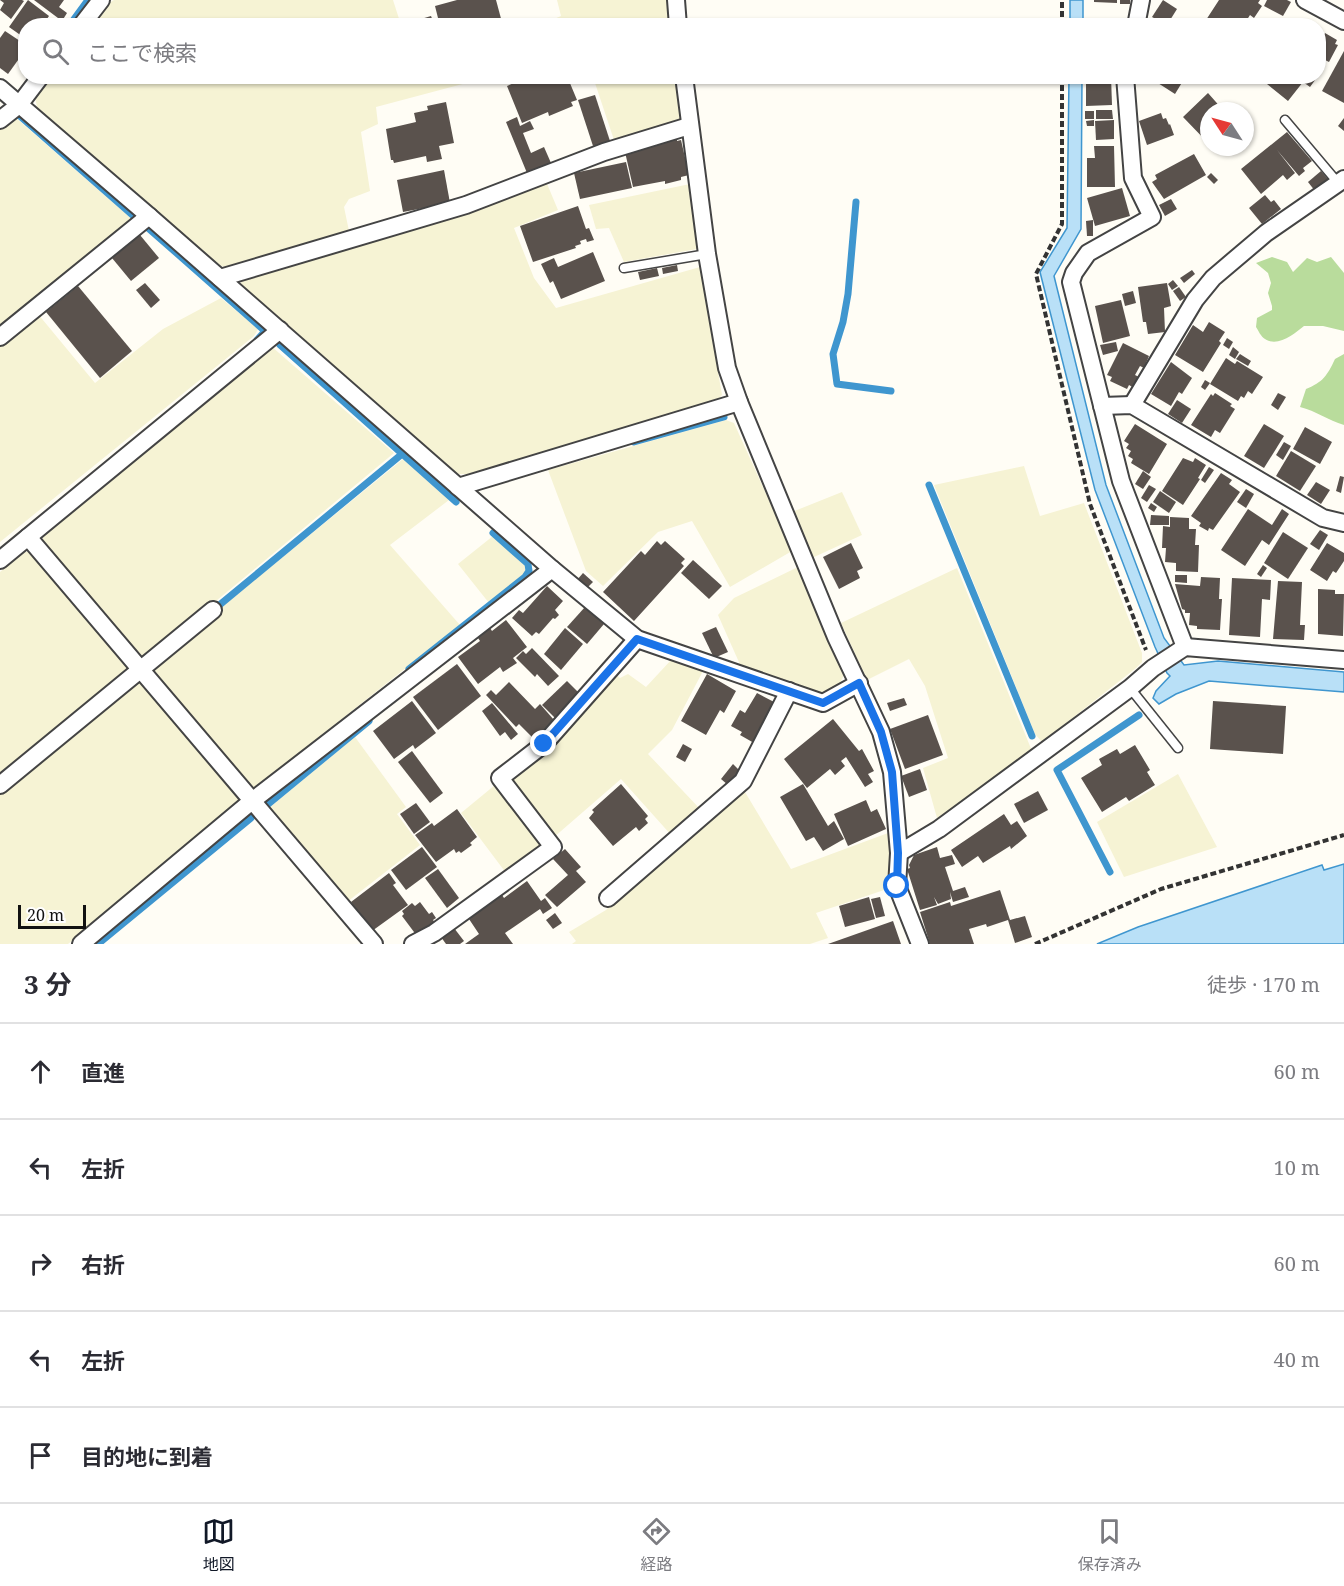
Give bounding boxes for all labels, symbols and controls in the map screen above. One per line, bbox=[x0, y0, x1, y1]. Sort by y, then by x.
search box bbox=[18, 18, 1326, 84]
icon: search bbox=[39, 35, 72, 68]
text: ここで検索 bbox=[87, 37, 197, 67]
north arrow bbox=[1200, 102, 1254, 156]
route end bbox=[530, 730, 556, 756]
route start bbox=[883, 872, 909, 898]
scale bar bbox=[18, 902, 86, 929]
text: 20 m bbox=[27, 904, 64, 926]
text: 3 分 bbox=[24, 966, 71, 1002]
text: 徒歩 · 170 m bbox=[1207, 971, 1320, 998]
icon: ahead bbox=[24, 1055, 57, 1088]
text: 直進 bbox=[81, 1057, 125, 1087]
text: 60 m bbox=[1274, 1058, 1320, 1085]
icon: left bbox=[24, 1151, 57, 1184]
text: 左折 bbox=[81, 1153, 125, 1183]
text: 10 m bbox=[1274, 1154, 1320, 1181]
icon: right bbox=[24, 1247, 57, 1280]
text: 右折 bbox=[81, 1249, 125, 1279]
text: 60 m bbox=[1274, 1250, 1320, 1277]
icon: left bbox=[24, 1343, 57, 1376]
text: 左折 bbox=[81, 1345, 125, 1375]
text: 40 m bbox=[1274, 1346, 1320, 1373]
icon: arrive bbox=[24, 1439, 57, 1472]
text: 目的地に到着 bbox=[81, 1441, 213, 1471]
tab: 地図 bbox=[202, 1515, 235, 1575]
tab: 経路 bbox=[640, 1515, 673, 1575]
tab: 保存済み bbox=[1078, 1515, 1142, 1575]

